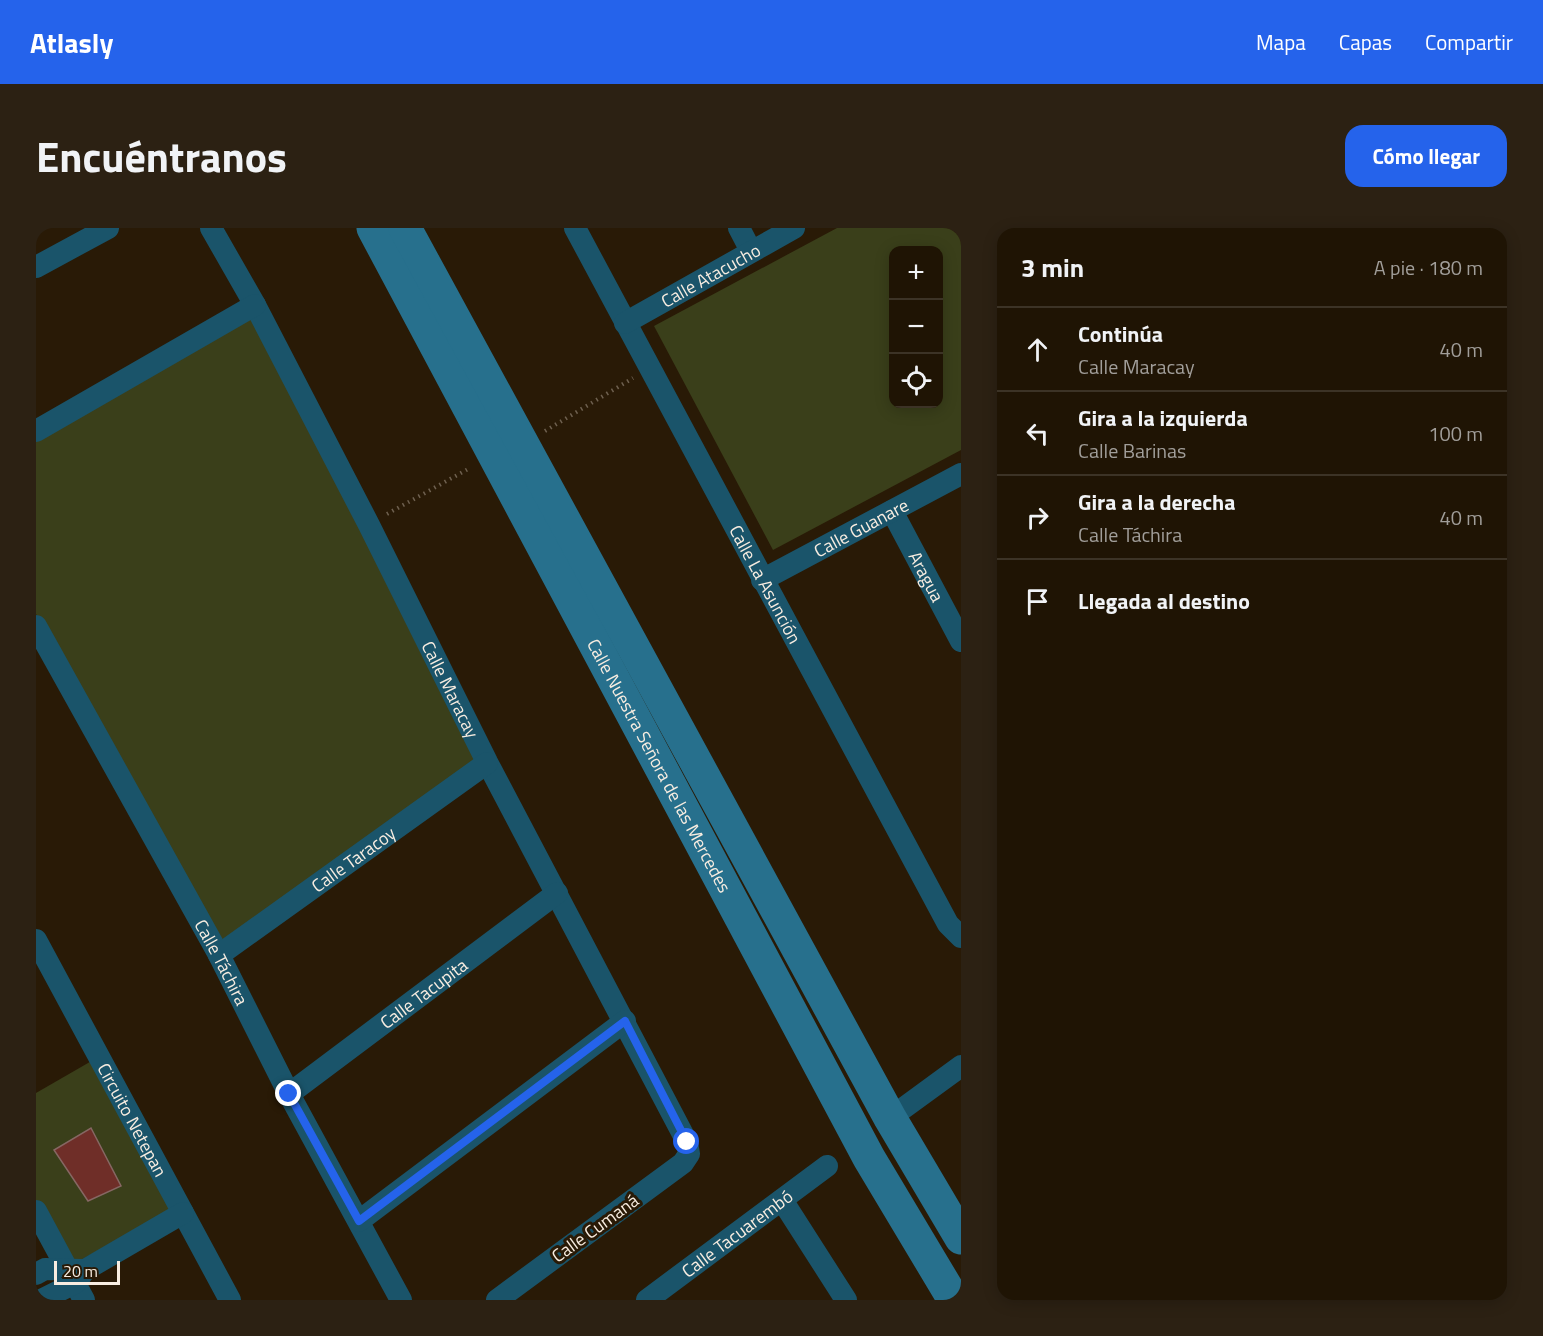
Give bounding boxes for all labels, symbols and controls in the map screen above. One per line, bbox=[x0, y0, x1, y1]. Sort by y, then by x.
text: Atlasly bbox=[30, 21, 113, 64]
text: Mapa bbox=[1256, 26, 1306, 58]
text: Capas bbox=[1339, 26, 1392, 58]
text: Compartir bbox=[1425, 26, 1513, 58]
text: Encuéntranos bbox=[36, 124, 287, 188]
button: Cómo llegar bbox=[1345, 125, 1507, 187]
street label: Calle Atacucho bbox=[656, 236, 765, 314]
map controls bbox=[889, 246, 943, 408]
button: + bbox=[889, 246, 943, 300]
text: 3 min bbox=[1021, 248, 1084, 287]
text: A pie · 180 m bbox=[1374, 252, 1483, 283]
button: − bbox=[889, 300, 943, 354]
text: Continúa bbox=[1078, 317, 1163, 351]
icon: ahead bbox=[1021, 333, 1054, 366]
text: 40 m bbox=[1439, 334, 1483, 365]
text: Calle Maracay bbox=[1078, 351, 1195, 382]
button: locate bbox=[889, 354, 943, 408]
text: Gira a la izquierda bbox=[1078, 401, 1248, 435]
icon: left bbox=[1021, 417, 1054, 450]
text: 100 m bbox=[1428, 418, 1483, 449]
text: Calle Barinas bbox=[1078, 435, 1186, 466]
text: Gira a la derecha bbox=[1078, 485, 1235, 519]
street label: Calle Guanare bbox=[809, 491, 913, 564]
icon: right bbox=[1021, 501, 1054, 534]
text: 40 m bbox=[1439, 502, 1483, 533]
text: Calle Táchira bbox=[1078, 519, 1182, 550]
street label: Calle La Asunción bbox=[723, 520, 809, 648]
street label: Aragua bbox=[902, 546, 951, 606]
text: Llegada al destino bbox=[1078, 584, 1250, 618]
icon: arrive bbox=[1021, 585, 1054, 618]
street label: Calle Nuestra Señora de las Mercedes bbox=[581, 634, 738, 897]
street label: Calle Maracay bbox=[415, 636, 486, 743]
street label: Calle Taracoy bbox=[305, 819, 401, 898]
street label: Calle Táchira bbox=[188, 914, 256, 1010]
street label: Calle Tacupita bbox=[374, 951, 473, 1035]
street label: Circuito Netepan bbox=[91, 1058, 174, 1181]
route end bbox=[275, 1080, 301, 1106]
route start bbox=[673, 1128, 699, 1154]
street label: Calle Tacuarembó bbox=[676, 1183, 798, 1284]
street label: Calle Cumaná bbox=[546, 1187, 644, 1269]
scale bar bbox=[54, 1258, 120, 1286]
text: 20 m bbox=[63, 1259, 98, 1283]

